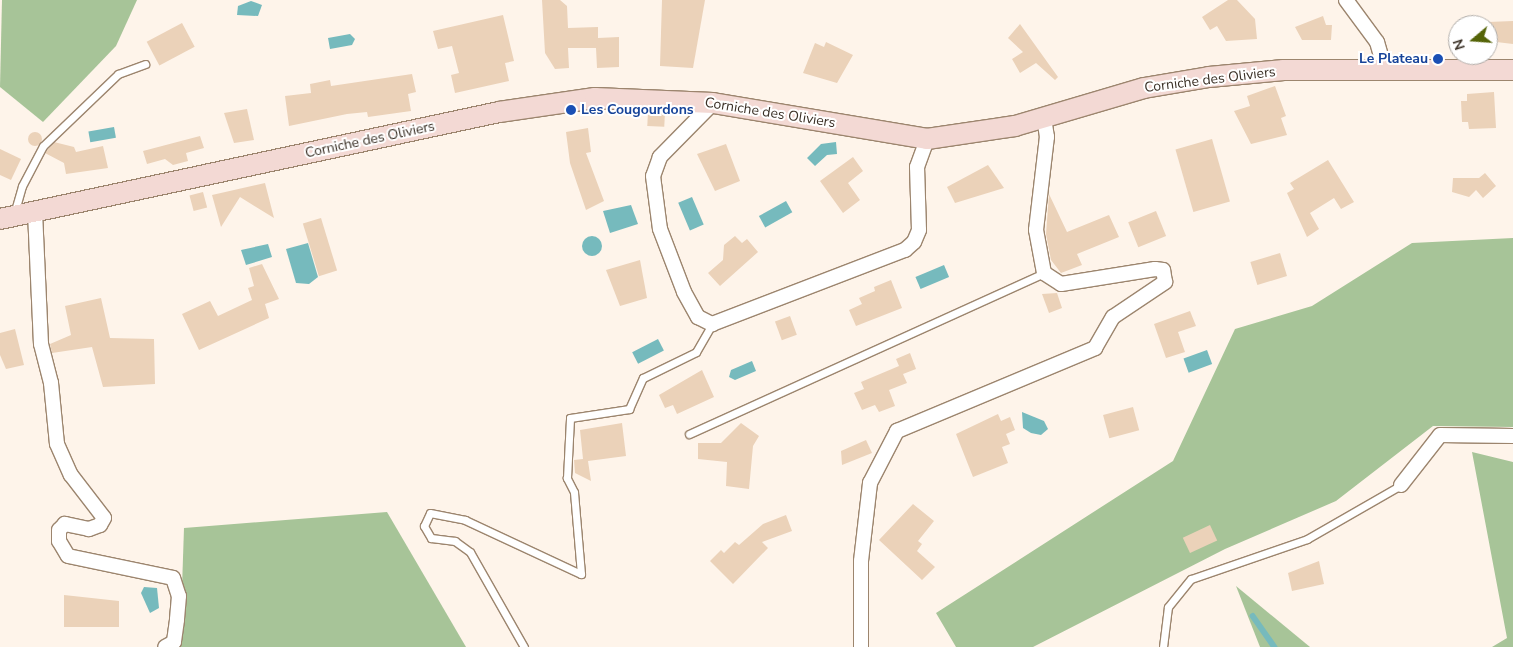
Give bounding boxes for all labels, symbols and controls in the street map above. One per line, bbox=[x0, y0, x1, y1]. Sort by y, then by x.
north arrow bbox=[1448, 15, 1498, 65]
text: N bbox=[1449, 37, 1470, 52]
place label: Le Plateau bbox=[1359, 51, 1428, 67]
marker: Le Plateau bbox=[1432, 53, 1444, 65]
street label: Corniche des Oliviers bbox=[1143, 64, 1277, 96]
street label: Corniche des Oliviers bbox=[703, 94, 837, 132]
place label: Les Cougourdons bbox=[581, 102, 694, 118]
marker: Les Cougourdons bbox=[565, 104, 577, 116]
street label: Corniche des Oliviers bbox=[304, 118, 436, 162]

